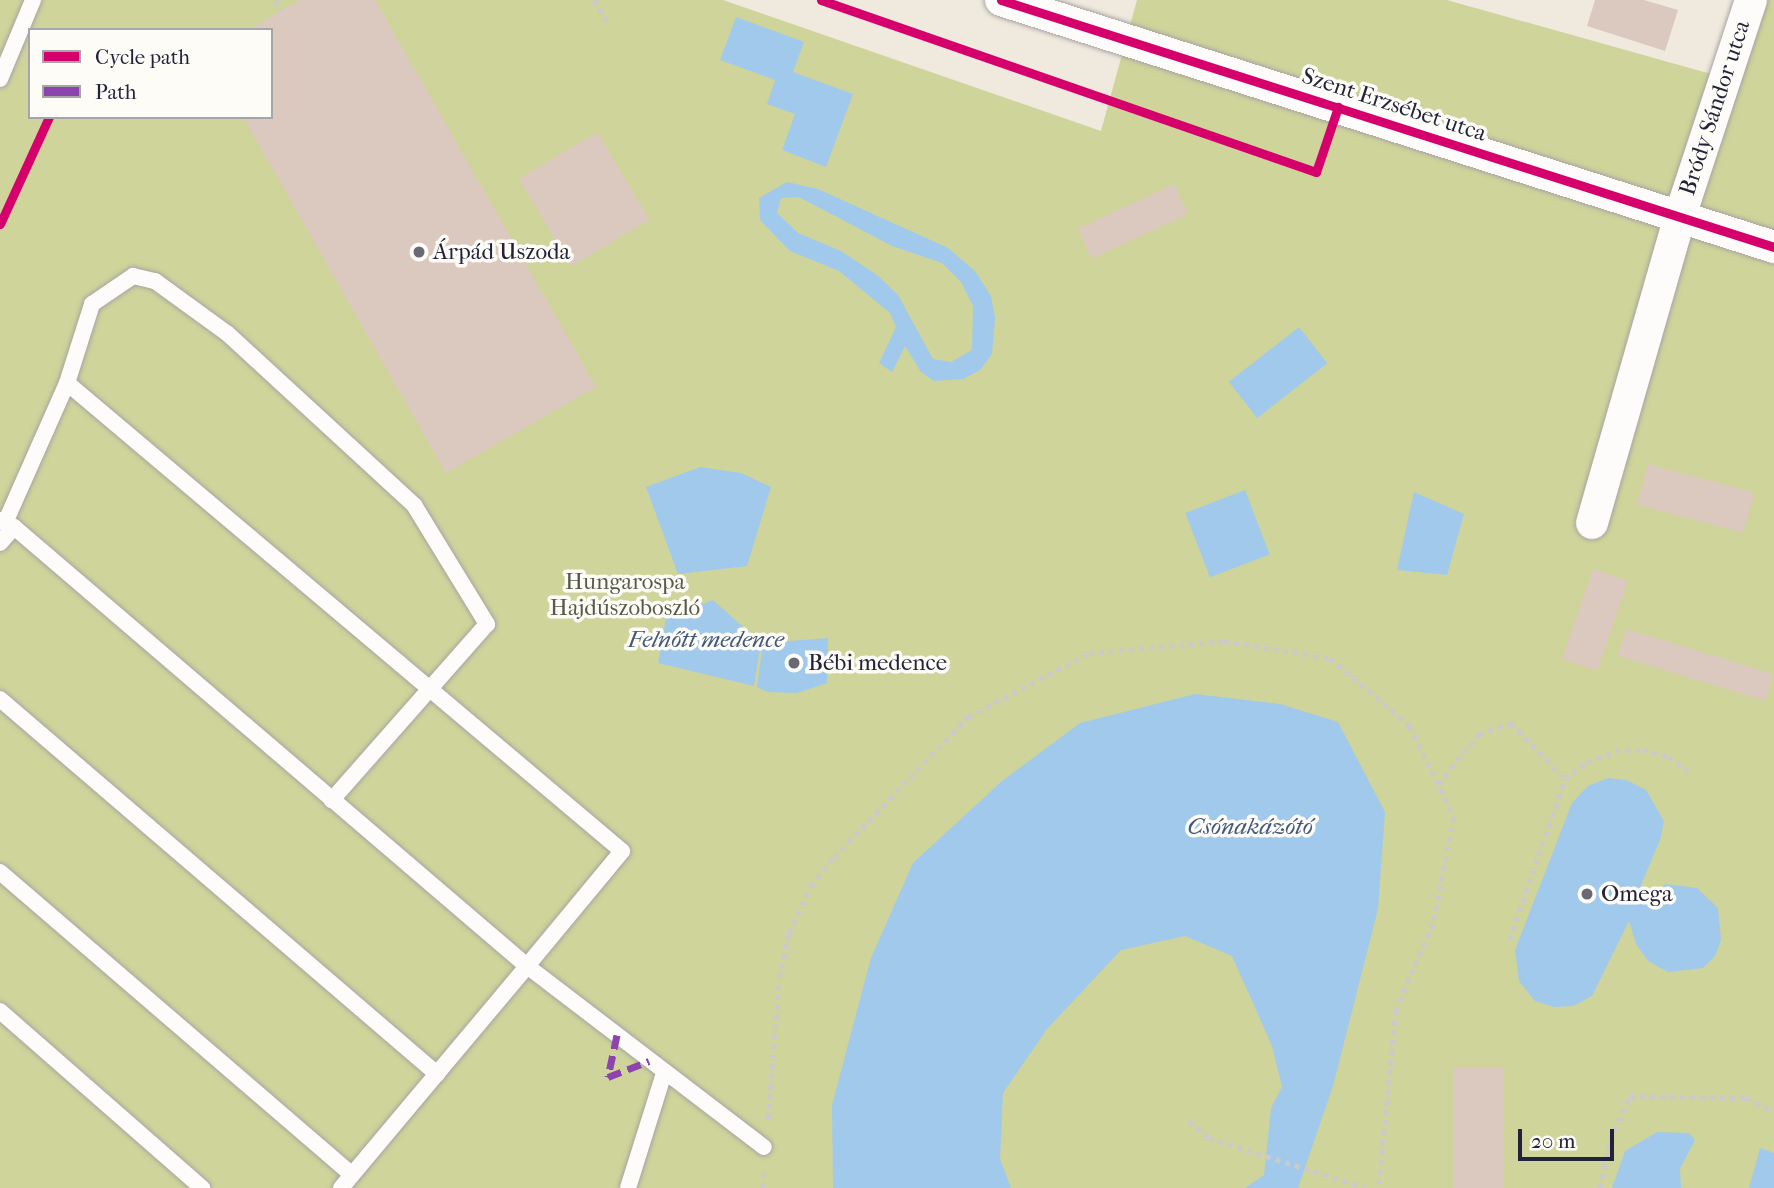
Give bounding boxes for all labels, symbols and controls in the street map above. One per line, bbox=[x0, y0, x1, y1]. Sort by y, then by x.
street label: Bródy Sándor utca bbox=[1674, 17, 1756, 199]
legend bbox=[28, 28, 273, 119]
text: Cycle path bbox=[95, 45, 190, 69]
street label: Szent Erzsébet utca bbox=[1298, 62, 1490, 148]
text: Path bbox=[95, 80, 136, 104]
place label: Árpád Uszoda bbox=[433, 238, 570, 266]
marker: Árpád Uszoda bbox=[411, 244, 427, 260]
park label: Hungarospa Hajdúszoboszló bbox=[550, 568, 700, 622]
water label: Felnőtt medence bbox=[628, 626, 784, 654]
place label: Bébi medence bbox=[808, 649, 947, 677]
marker: Bébi medence bbox=[786, 655, 802, 671]
water label: Csónakázótó bbox=[1187, 813, 1313, 841]
place label: Omega bbox=[1601, 880, 1673, 908]
marker: Omega bbox=[1579, 886, 1595, 902]
scale bar bbox=[1522, 1114, 1618, 1158]
text: 20 m bbox=[1531, 1129, 1575, 1153]

